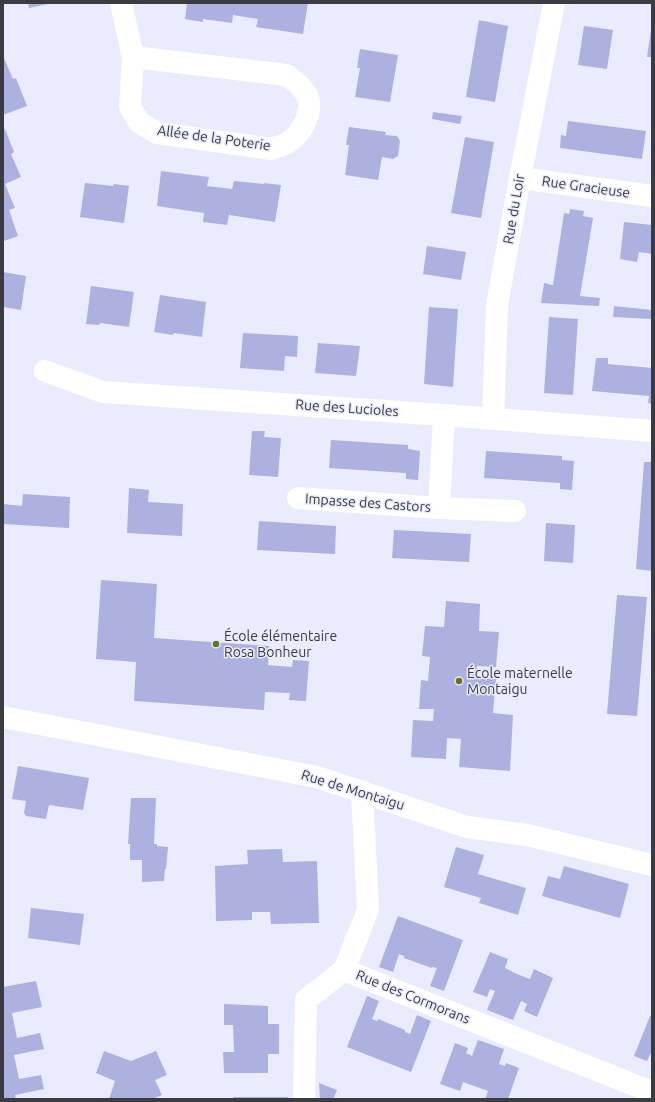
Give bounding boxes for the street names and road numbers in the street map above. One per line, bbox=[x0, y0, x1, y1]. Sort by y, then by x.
street label: Allée de la Poterie bbox=[156, 122, 272, 154]
street label: Rue Gracieuse bbox=[541, 172, 631, 202]
street label: Rue du Loir bbox=[500, 173, 528, 245]
street label: Rue des Lucioles bbox=[295, 396, 399, 420]
street label: Impasse des Castors bbox=[304, 490, 432, 516]
street label: Rue de Montaigu bbox=[299, 766, 407, 814]
street label: Rue des Cormorans bbox=[353, 966, 473, 1028]

